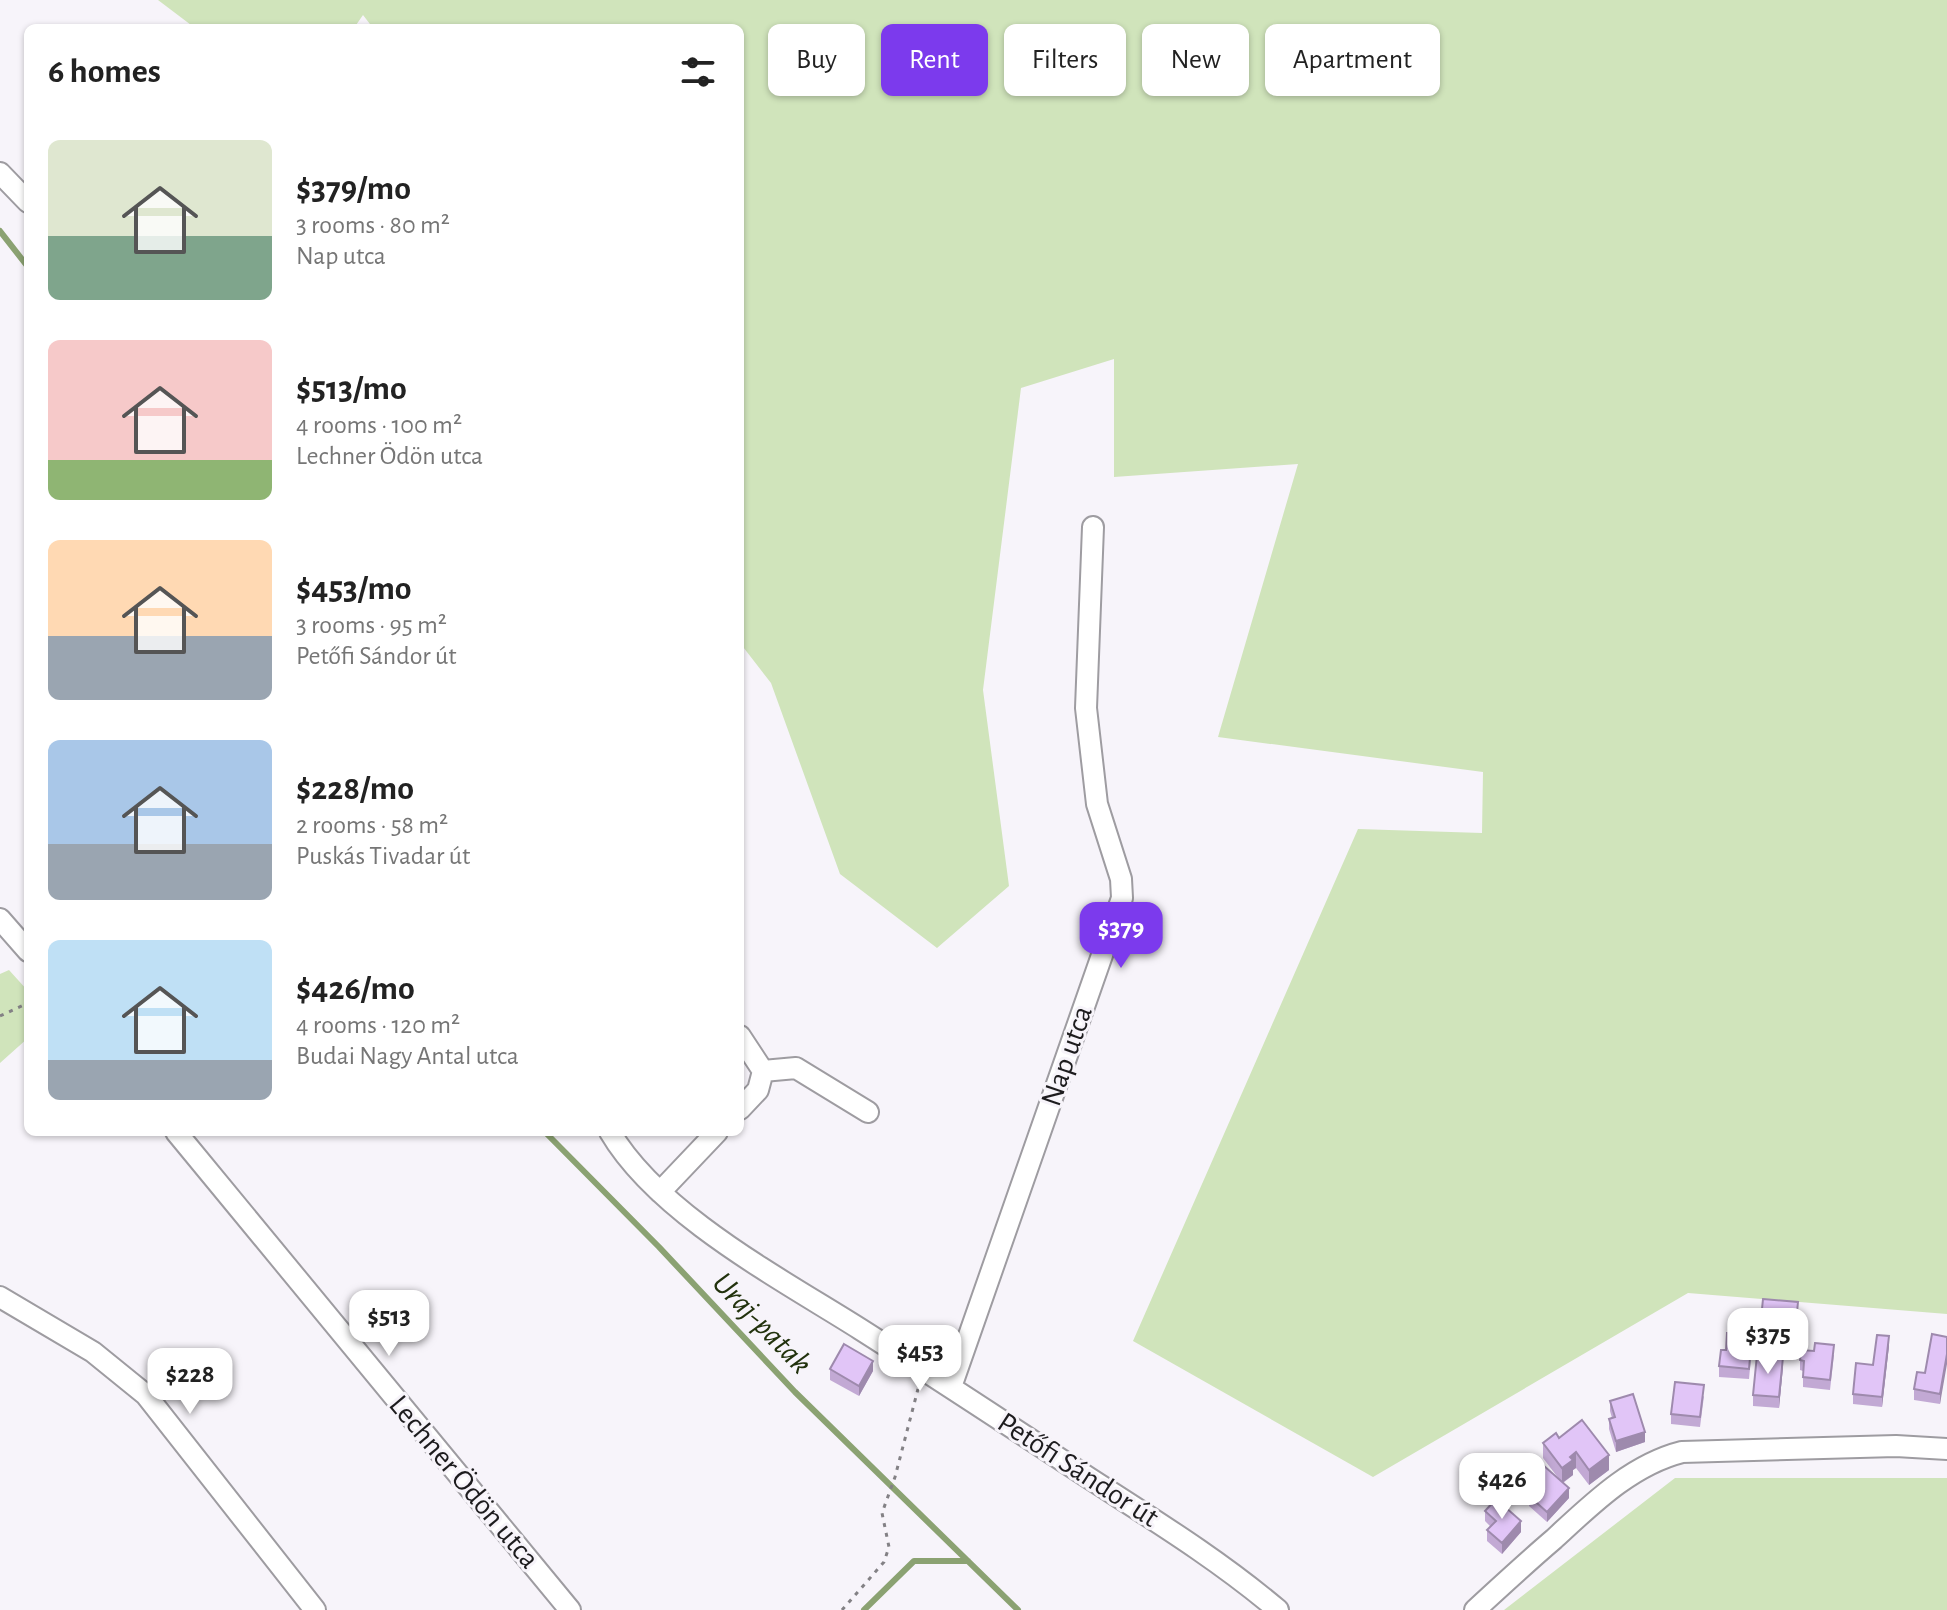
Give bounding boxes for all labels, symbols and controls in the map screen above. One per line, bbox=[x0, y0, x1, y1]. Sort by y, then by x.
chip: Buy bbox=[768, 24, 865, 96]
chip: Rent bbox=[881, 24, 988, 96]
chip: Filters bbox=[1004, 24, 1126, 96]
chip: New bbox=[1142, 24, 1249, 96]
chip: Apartment bbox=[1265, 24, 1440, 96]
icon: filters bbox=[676, 50, 720, 94]
text: 6 homes bbox=[48, 55, 161, 89]
icon: home bbox=[112, 172, 208, 268]
text: $379/mo bbox=[296, 172, 411, 206]
text: 3 rooms · 80 m² bbox=[296, 212, 450, 238]
text: Nap utca bbox=[296, 243, 386, 269]
icon: home bbox=[112, 372, 208, 468]
text: $513/mo bbox=[296, 372, 407, 406]
text: 4 rooms · 100 m² bbox=[296, 412, 462, 438]
text: Lechner Ödön utca bbox=[296, 443, 483, 469]
icon: home bbox=[112, 572, 208, 668]
text: $453/mo bbox=[296, 572, 412, 606]
text: 3 rooms · 95 m² bbox=[296, 612, 447, 638]
text: Petőfi Sándor út bbox=[296, 643, 456, 669]
icon: home bbox=[112, 772, 208, 868]
text: $228/mo bbox=[296, 772, 414, 806]
text: 2 rooms · 58 m² bbox=[296, 812, 448, 838]
text: Puskás Tivadar út bbox=[296, 843, 470, 869]
pin: $379 bbox=[1074, 902, 1168, 970]
text: $379 bbox=[1098, 915, 1144, 941]
icon: home bbox=[112, 972, 208, 1068]
text: $426/mo bbox=[296, 972, 415, 1006]
street label: Nap utca bbox=[1036, 1002, 1098, 1110]
text: 4 rooms · 120 m² bbox=[296, 1012, 460, 1038]
text: Budai Nagy Antal utca bbox=[296, 1043, 519, 1069]
water label: Uraj-patak bbox=[706, 1266, 818, 1381]
pin: $513 bbox=[342, 1290, 436, 1358]
text: $513 bbox=[367, 1303, 411, 1329]
pin: $375 bbox=[1721, 1308, 1815, 1376]
text: $375 bbox=[1745, 1321, 1791, 1347]
pin: $453 bbox=[873, 1325, 967, 1393]
text: $453 bbox=[896, 1338, 944, 1364]
pin: $228 bbox=[143, 1348, 237, 1416]
text: $228 bbox=[165, 1361, 215, 1387]
street label: Lechner Ödön utca bbox=[383, 1389, 546, 1574]
street label: Petőfi Sándor út bbox=[992, 1407, 1164, 1533]
pin: $426 bbox=[1455, 1453, 1549, 1521]
text: $426 bbox=[1477, 1466, 1527, 1492]

